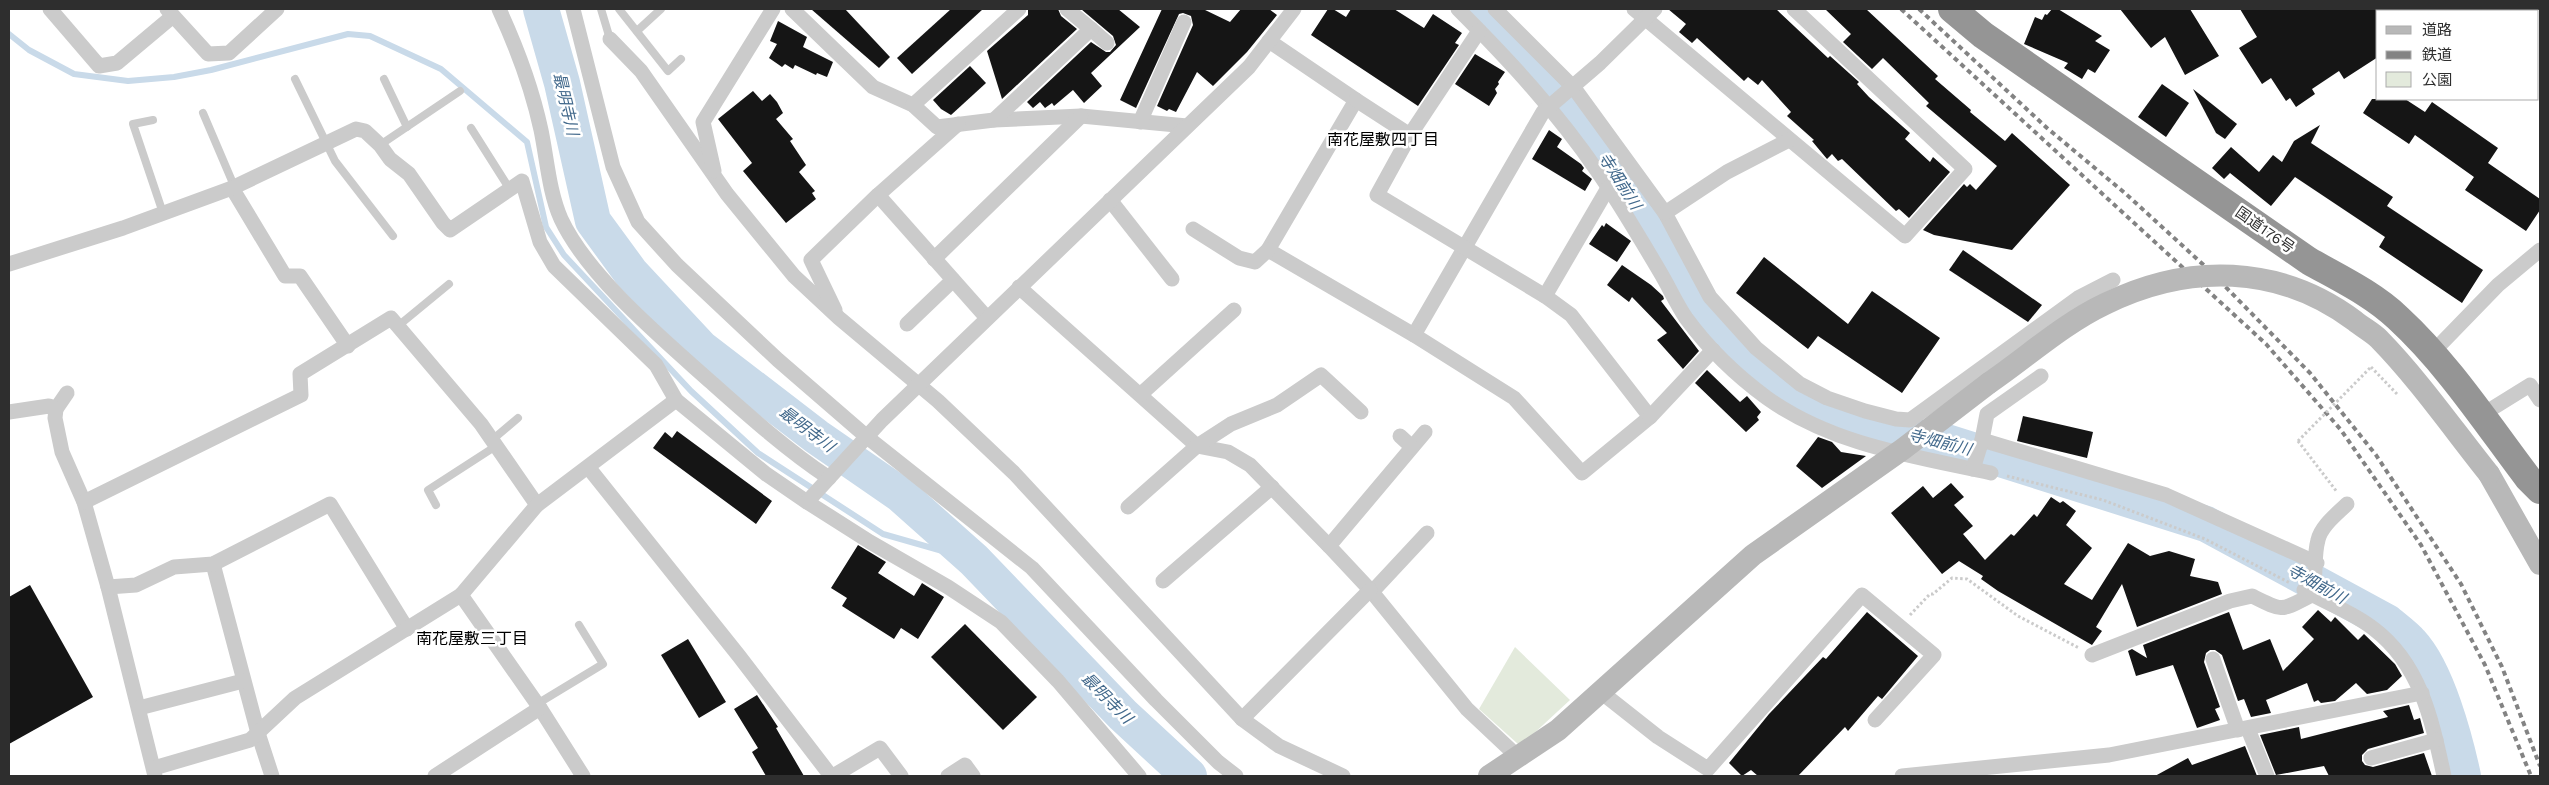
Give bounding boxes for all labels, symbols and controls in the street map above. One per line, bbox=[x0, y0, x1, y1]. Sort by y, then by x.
legend bbox=[2376, 10, 2539, 100]
text: 道路 bbox=[2422, 21, 2452, 39]
text: 鉄道 bbox=[2422, 46, 2452, 64]
water label: 最明寺川 bbox=[550, 71, 583, 139]
text: 公園 bbox=[2422, 71, 2452, 89]
district label: 南花屋敷四丁目 bbox=[1327, 130, 1439, 149]
water label: 寺畑前川 bbox=[1595, 149, 1646, 215]
street label: 国道176号 bbox=[2232, 203, 2298, 257]
water label: 最明寺川 bbox=[776, 402, 840, 457]
water label: 寺畑前川 bbox=[1907, 425, 1975, 459]
water label: 寺畑前川 bbox=[2284, 560, 2351, 609]
district label: 南花屋敷三丁目 bbox=[416, 629, 528, 648]
water label: 最明寺川 bbox=[1078, 669, 1138, 729]

